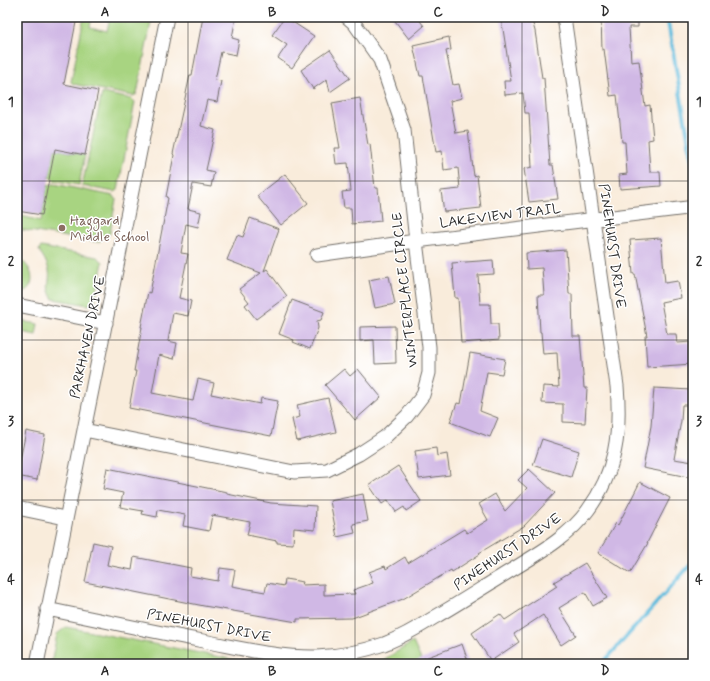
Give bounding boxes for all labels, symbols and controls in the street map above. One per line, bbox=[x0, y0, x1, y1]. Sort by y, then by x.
text: A bbox=[101, 4, 109, 21]
text: B bbox=[268, 4, 277, 21]
text: C bbox=[433, 4, 443, 21]
text: D bbox=[601, 4, 610, 21]
text: 1 bbox=[8, 94, 14, 111]
text: 1 bbox=[696, 94, 702, 111]
street label: PINEHURST DRIVE bbox=[594, 182, 630, 310]
street label: LAKEVIEW TRAIL bbox=[439, 200, 562, 232]
place label: Haggard Middle School bbox=[70, 212, 149, 246]
street label: WINTERPLACE CIRCLE bbox=[388, 212, 422, 368]
marker: Haggard Middle School bbox=[57, 223, 67, 233]
text: 2 bbox=[8, 253, 15, 270]
text: 2 bbox=[696, 253, 703, 270]
street label: PARKHAVEN DRIVE bbox=[66, 274, 110, 400]
text: 3 bbox=[8, 413, 14, 430]
text: 3 bbox=[696, 413, 702, 430]
street label: PINEHURST DRIVE bbox=[450, 509, 565, 595]
text: 4 bbox=[7, 572, 15, 589]
text: 4 bbox=[695, 572, 703, 589]
street label: PINEHURST DRIVE bbox=[145, 605, 272, 647]
text: A bbox=[101, 663, 109, 680]
text: B bbox=[268, 663, 277, 680]
text: C bbox=[433, 663, 443, 680]
text: D bbox=[601, 663, 610, 680]

